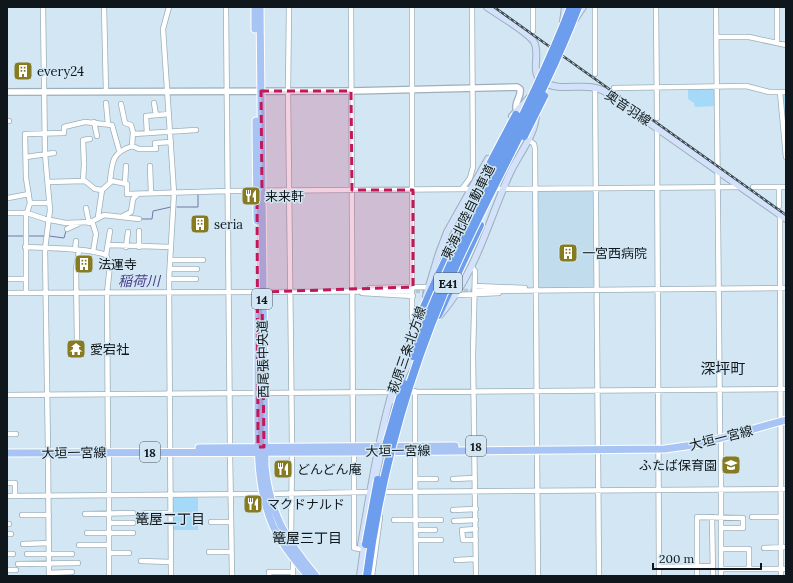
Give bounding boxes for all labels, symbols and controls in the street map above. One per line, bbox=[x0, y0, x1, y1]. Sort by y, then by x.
building icon: every24 bbox=[12, 60, 34, 82]
place label: every24 bbox=[37, 63, 84, 80]
street label: 奥音羽線 bbox=[602, 86, 654, 130]
street label: 東海北陸自動車道 bbox=[438, 162, 498, 262]
restaurant icon: 来来軒 bbox=[240, 185, 262, 207]
place label: 来来軒 bbox=[265, 188, 304, 205]
building icon: seria bbox=[189, 213, 211, 235]
place label: seria bbox=[214, 216, 243, 233]
building icon: 一宮西病院 bbox=[557, 242, 579, 264]
place label: 一宮西病院 bbox=[582, 245, 647, 262]
building icon: 法運寺 bbox=[73, 253, 95, 275]
place label: 法運寺 bbox=[98, 256, 137, 273]
water label: 稲荷川 bbox=[118, 272, 162, 290]
road number: E41 bbox=[434, 273, 462, 293]
road number: 14 bbox=[252, 289, 272, 309]
street label: 萩原三条北方線 bbox=[384, 304, 430, 396]
street label: 西尾張中央道 bbox=[254, 320, 272, 398]
temple icon: 愛宕社 bbox=[65, 338, 87, 360]
place label: 愛宕社 bbox=[90, 341, 129, 358]
district label: 深坪町 bbox=[700, 359, 746, 378]
street label: 大垣一宮線 bbox=[687, 422, 755, 454]
road number: 18 bbox=[466, 436, 486, 456]
road number: 18 bbox=[140, 442, 160, 462]
street label: 大垣一宮線 bbox=[365, 442, 431, 460]
street label: 大垣一宮線 bbox=[41, 444, 107, 462]
school or university icon: ふたば保育園 bbox=[720, 454, 742, 476]
place label: ふたば保育園 bbox=[639, 457, 717, 474]
restaurant icon: どんどん庵 bbox=[272, 458, 294, 480]
place label: どんどん庵 bbox=[297, 461, 362, 478]
restaurant icon: マクドナルド bbox=[242, 493, 264, 515]
place label: マクドナルド bbox=[267, 496, 345, 513]
district label: 篭屋二丁目 bbox=[135, 510, 205, 528]
district label: 篭屋三丁目 bbox=[272, 529, 342, 547]
scale bar bbox=[653, 545, 761, 571]
text: 200 m bbox=[659, 551, 695, 566]

